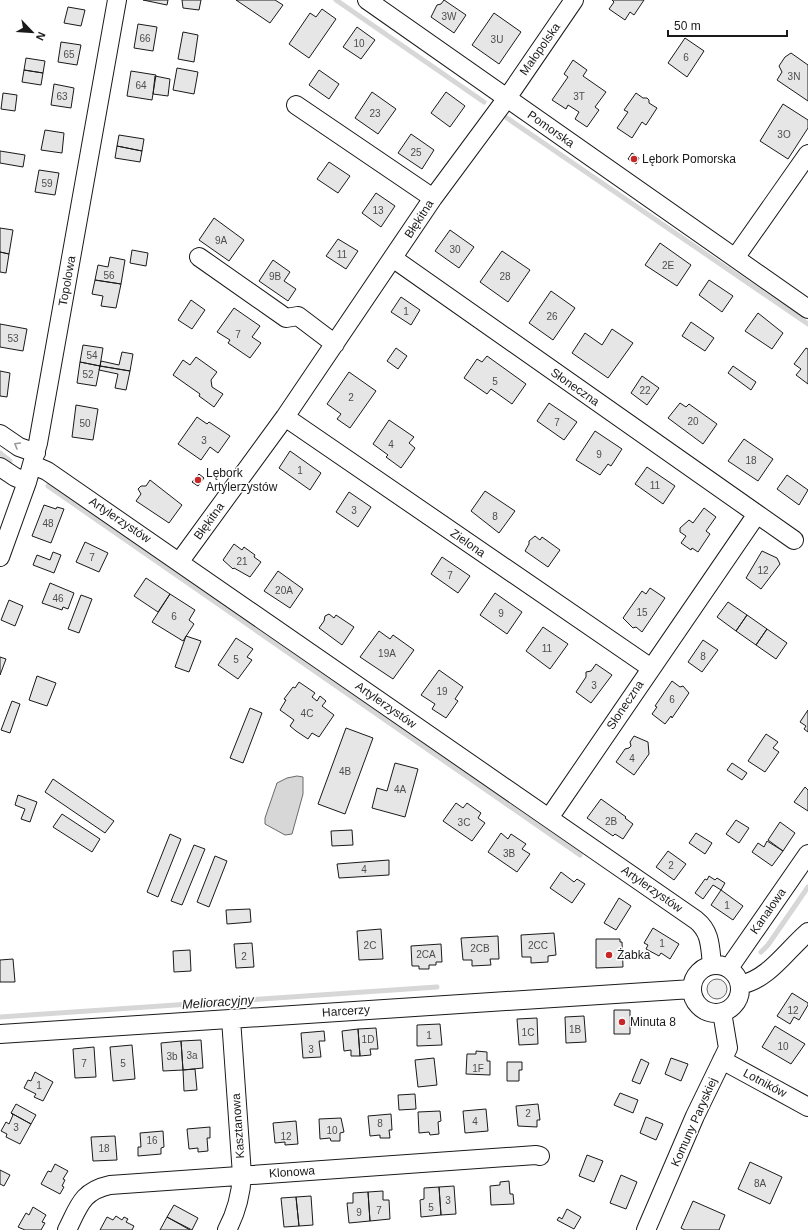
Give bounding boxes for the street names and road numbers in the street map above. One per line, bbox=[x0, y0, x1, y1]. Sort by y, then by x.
street label: Małopolska bbox=[517, 20, 563, 78]
street label: Pomorska bbox=[525, 108, 577, 150]
street label: Błękitna bbox=[402, 197, 437, 241]
street label: Topolowa bbox=[56, 254, 78, 307]
street label: Słoneczna bbox=[548, 365, 602, 409]
street label: Artylerzystów bbox=[87, 494, 154, 546]
street label: Błękitna bbox=[191, 499, 227, 542]
street label: Zielona bbox=[448, 526, 488, 560]
street label: Słoneczna bbox=[604, 678, 647, 732]
street label: Artylerzystów bbox=[353, 679, 420, 731]
street label: Artylerzystów bbox=[619, 863, 686, 915]
street label: Kanałowa bbox=[747, 885, 789, 937]
street label: Harcerzy bbox=[322, 1002, 370, 1020]
street label: Lotników bbox=[741, 1066, 789, 1100]
street label: Komuny Paryskiej bbox=[668, 1075, 720, 1169]
street label: Kasztanowa bbox=[229, 1093, 247, 1159]
street label: Klonowa bbox=[269, 1163, 316, 1181]

